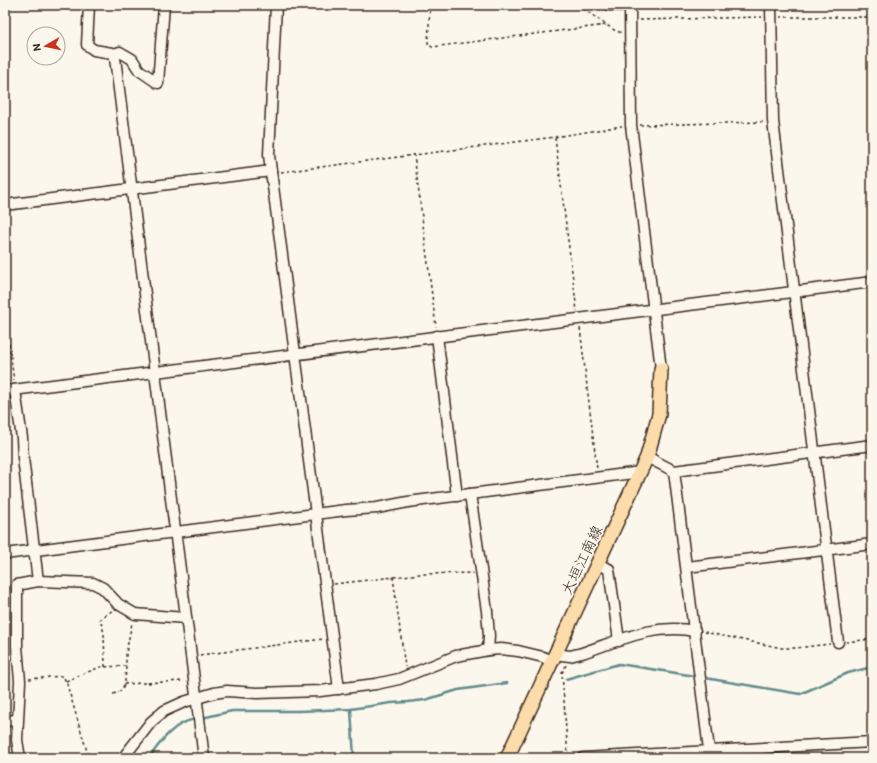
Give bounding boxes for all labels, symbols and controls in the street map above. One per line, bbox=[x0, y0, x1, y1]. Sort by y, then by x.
north arrow bbox=[26, 26, 66, 66]
text: N bbox=[30, 43, 44, 52]
street label: 大垣江南線 bbox=[557, 522, 607, 598]

